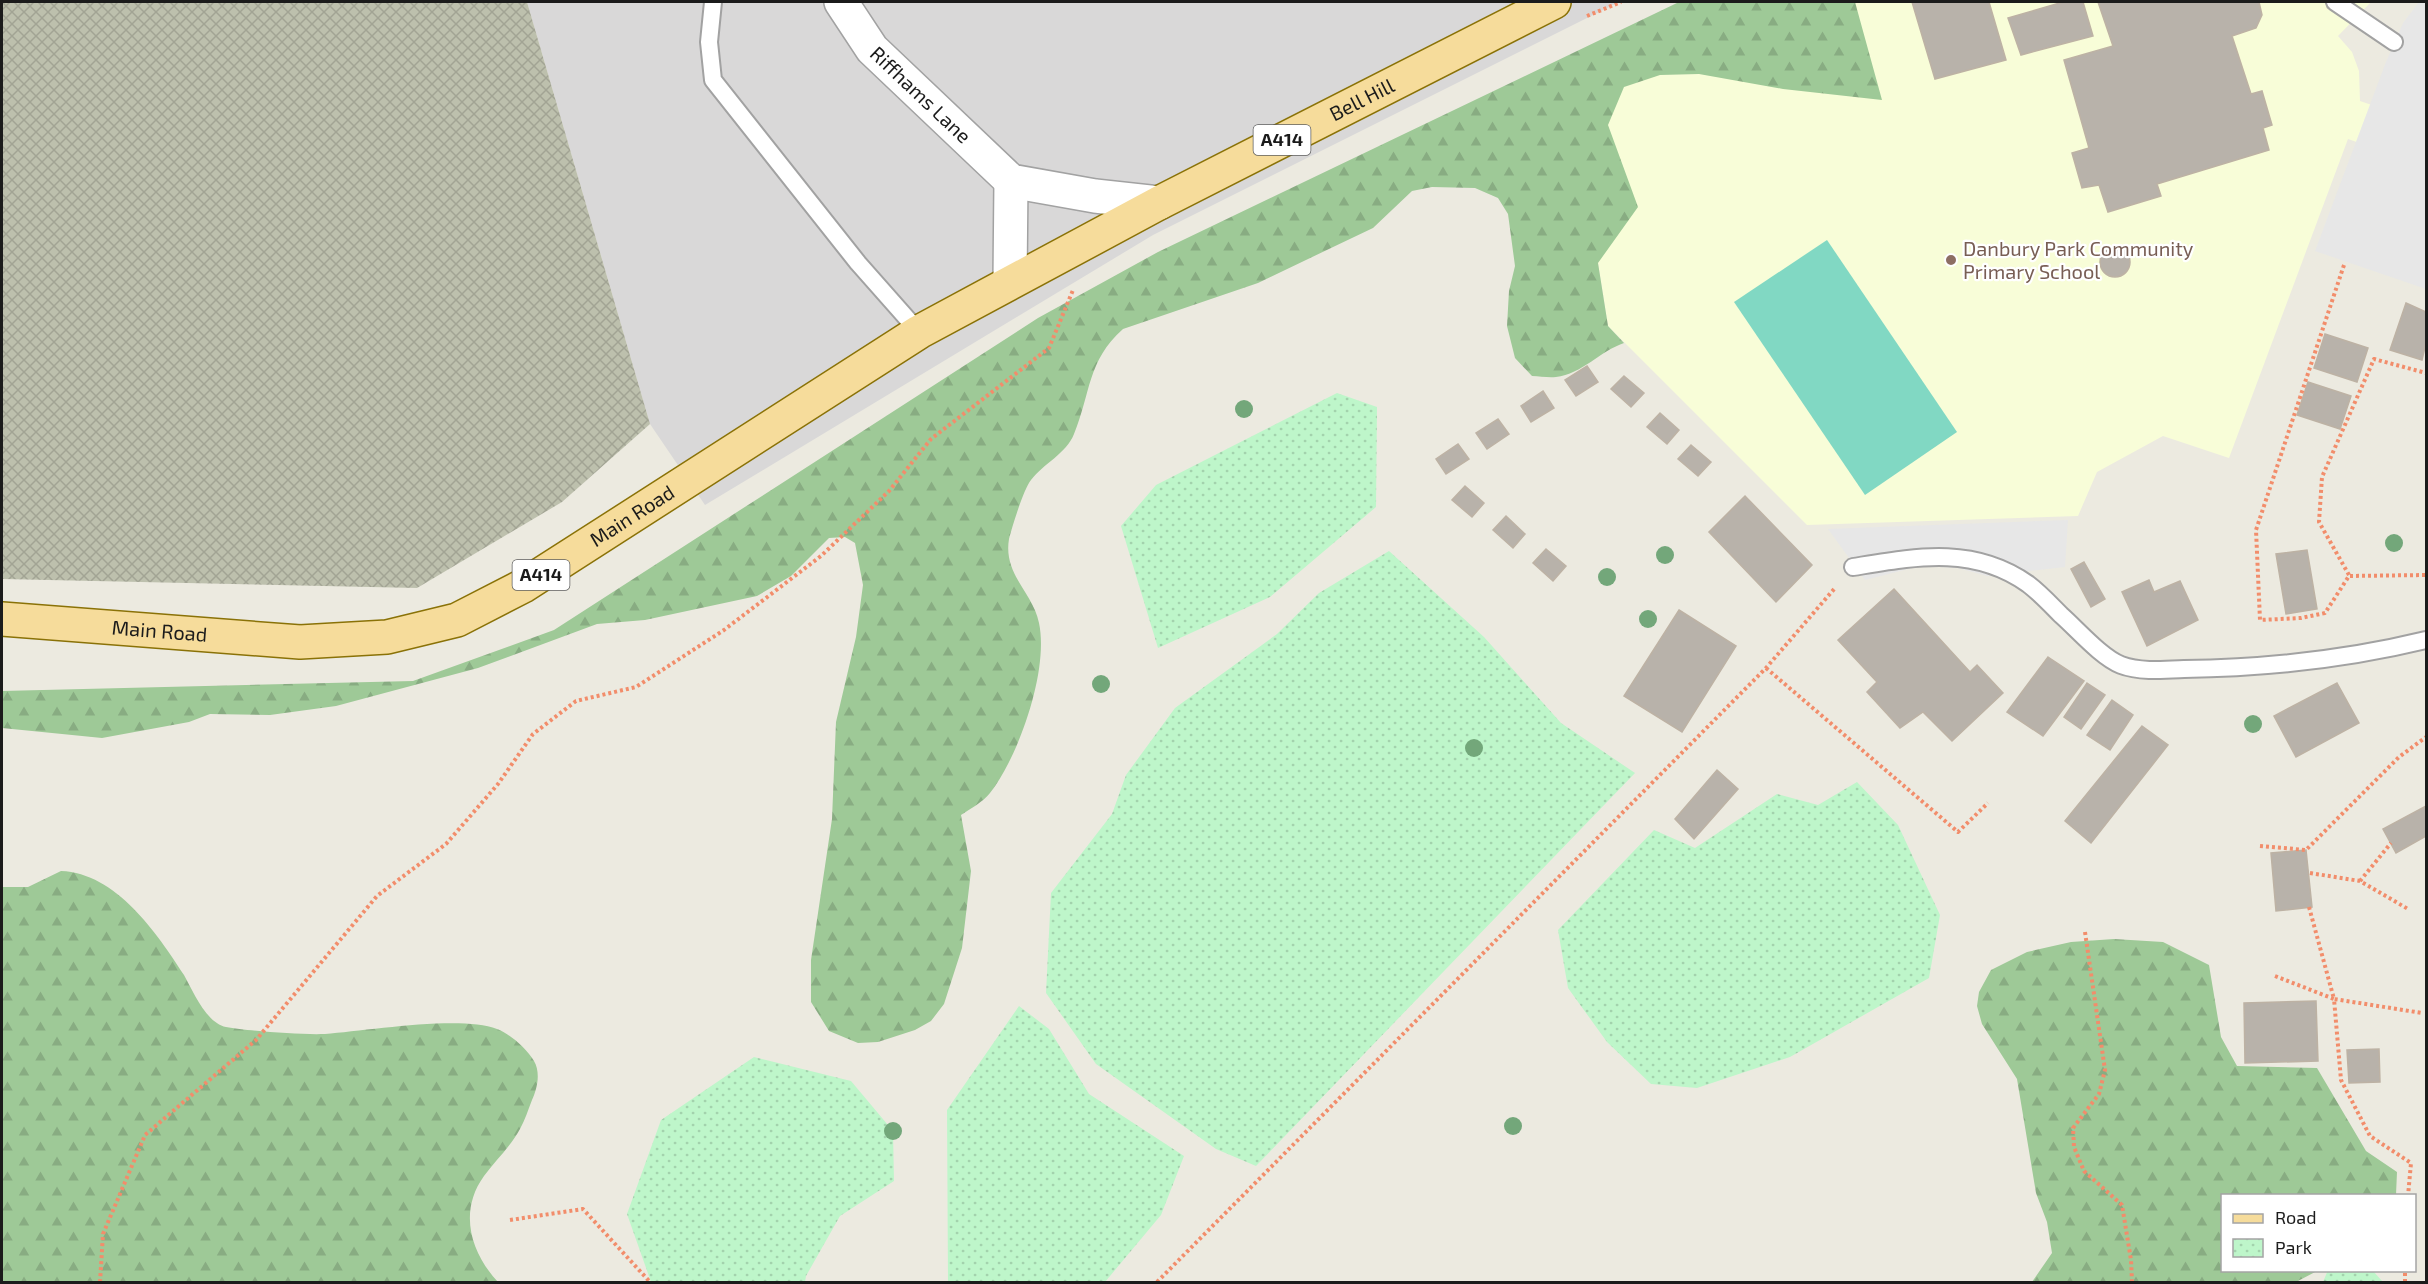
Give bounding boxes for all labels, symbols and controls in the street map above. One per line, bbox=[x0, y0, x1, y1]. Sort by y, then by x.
street label: Riffhams Lane bbox=[866, 41, 976, 148]
street label: Bell Hill bbox=[1325, 72, 1398, 125]
road number: A414 bbox=[1254, 125, 1310, 155]
place label: Danbury Park Community Primary School bbox=[1963, 236, 2194, 283]
marker: Danbury Park Community Primary School bbox=[1944, 253, 1958, 267]
street label: Main Road bbox=[585, 479, 678, 551]
road number: A414 bbox=[512, 560, 570, 590]
street label: Main Road bbox=[111, 615, 208, 646]
legend bbox=[2221, 1194, 2416, 1272]
text: Road bbox=[2275, 1206, 2316, 1228]
text: Park bbox=[2275, 1236, 2312, 1258]

